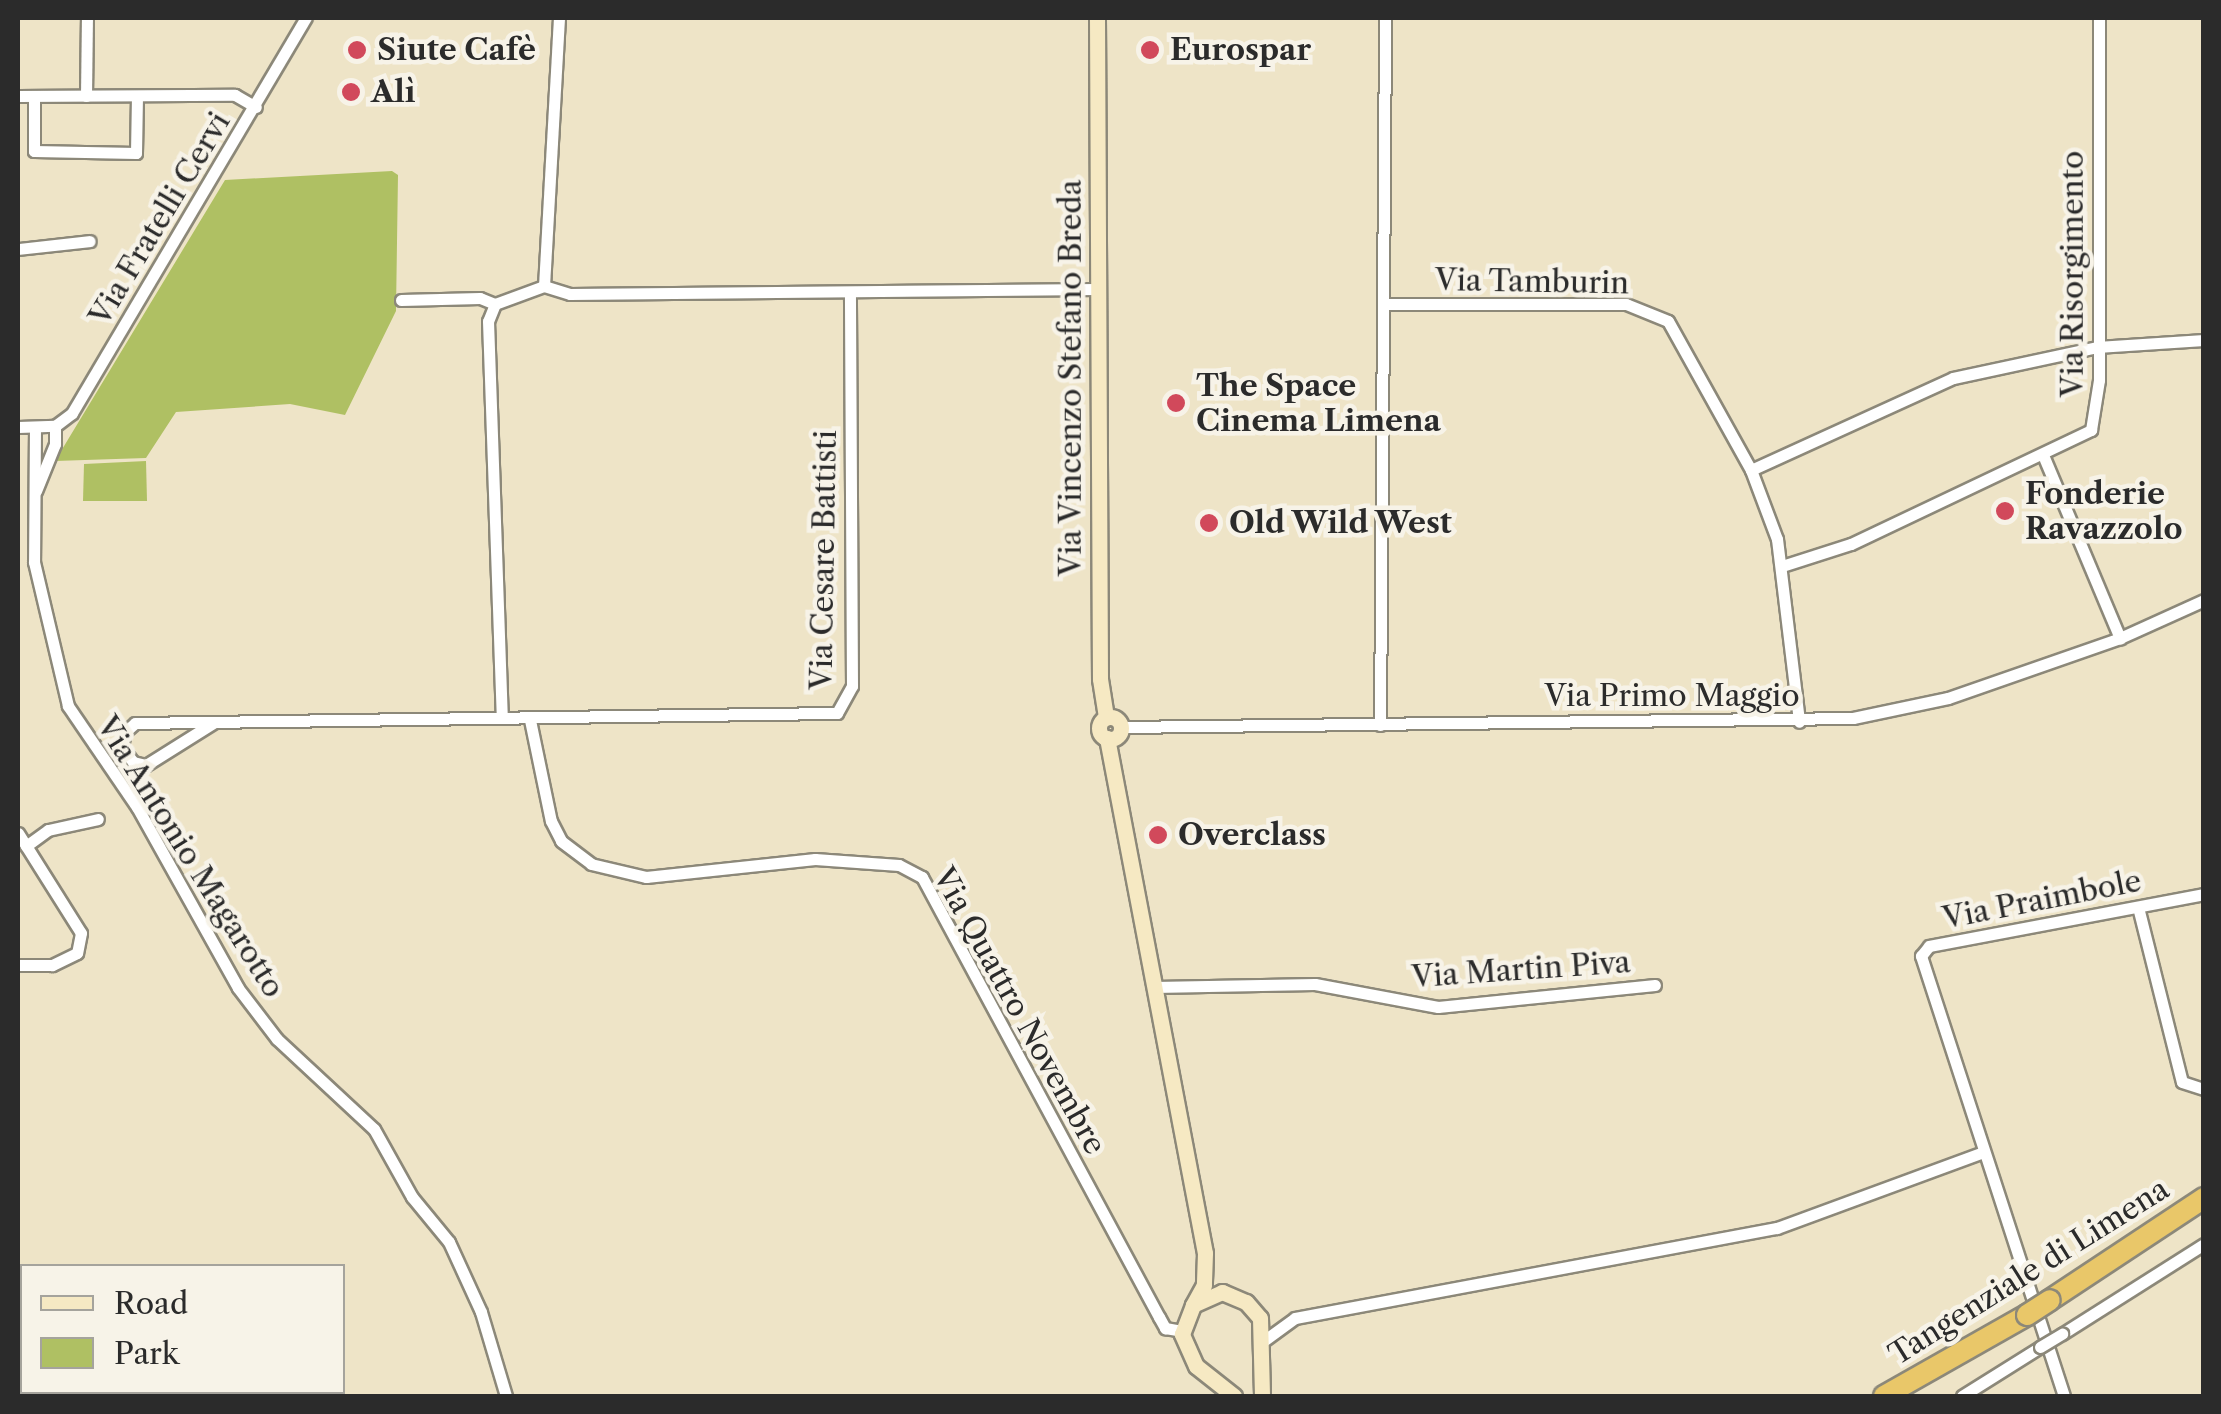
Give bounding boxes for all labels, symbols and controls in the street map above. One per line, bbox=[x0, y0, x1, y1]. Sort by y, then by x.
place label: Siute Cafè bbox=[377, 32, 536, 68]
place label: Eurospar bbox=[1170, 32, 1311, 68]
marker: Siute Cafè bbox=[346, 39, 368, 61]
marker: Eurospar bbox=[1139, 39, 1161, 61]
place label: Alì bbox=[371, 74, 415, 110]
marker: Alì bbox=[340, 81, 362, 103]
street label: Via Fratelli Cervi bbox=[82, 106, 238, 332]
street label: Via Risorgimento bbox=[2055, 150, 2091, 398]
street label: Via Vincenzo Stefano Breda bbox=[1053, 179, 1089, 577]
street label: Via Tamburin bbox=[1434, 262, 1630, 302]
place label: The Space Cinema Limena bbox=[1196, 368, 1441, 438]
marker: The Space Cinema Limena bbox=[1165, 392, 1187, 414]
street label: Via Cesare Battisti bbox=[804, 430, 844, 690]
place label: Fonderie Ravazzolo bbox=[2025, 476, 2183, 546]
marker: Fonderie Ravazzolo bbox=[1994, 500, 2016, 522]
place label: Old Wild West bbox=[1229, 505, 1454, 541]
marker: Old Wild West bbox=[1198, 512, 1220, 534]
street label: Via Primo Maggio bbox=[1544, 678, 1800, 714]
street label: Via Antonio Magarotto bbox=[88, 709, 292, 1005]
place label: Overclass bbox=[1178, 817, 1326, 853]
marker: Overclass bbox=[1147, 824, 1169, 846]
street label: Via Quattro Novembre bbox=[925, 861, 1113, 1161]
street label: Via Praimbole bbox=[1939, 863, 2145, 937]
street label: Via Martin Piva bbox=[1410, 944, 1632, 996]
street label: Tangenziale di Limena bbox=[1882, 1171, 2176, 1373]
legend bbox=[20, 1264, 345, 1394]
text: Road bbox=[114, 1285, 188, 1322]
text: Park bbox=[114, 1335, 179, 1372]

